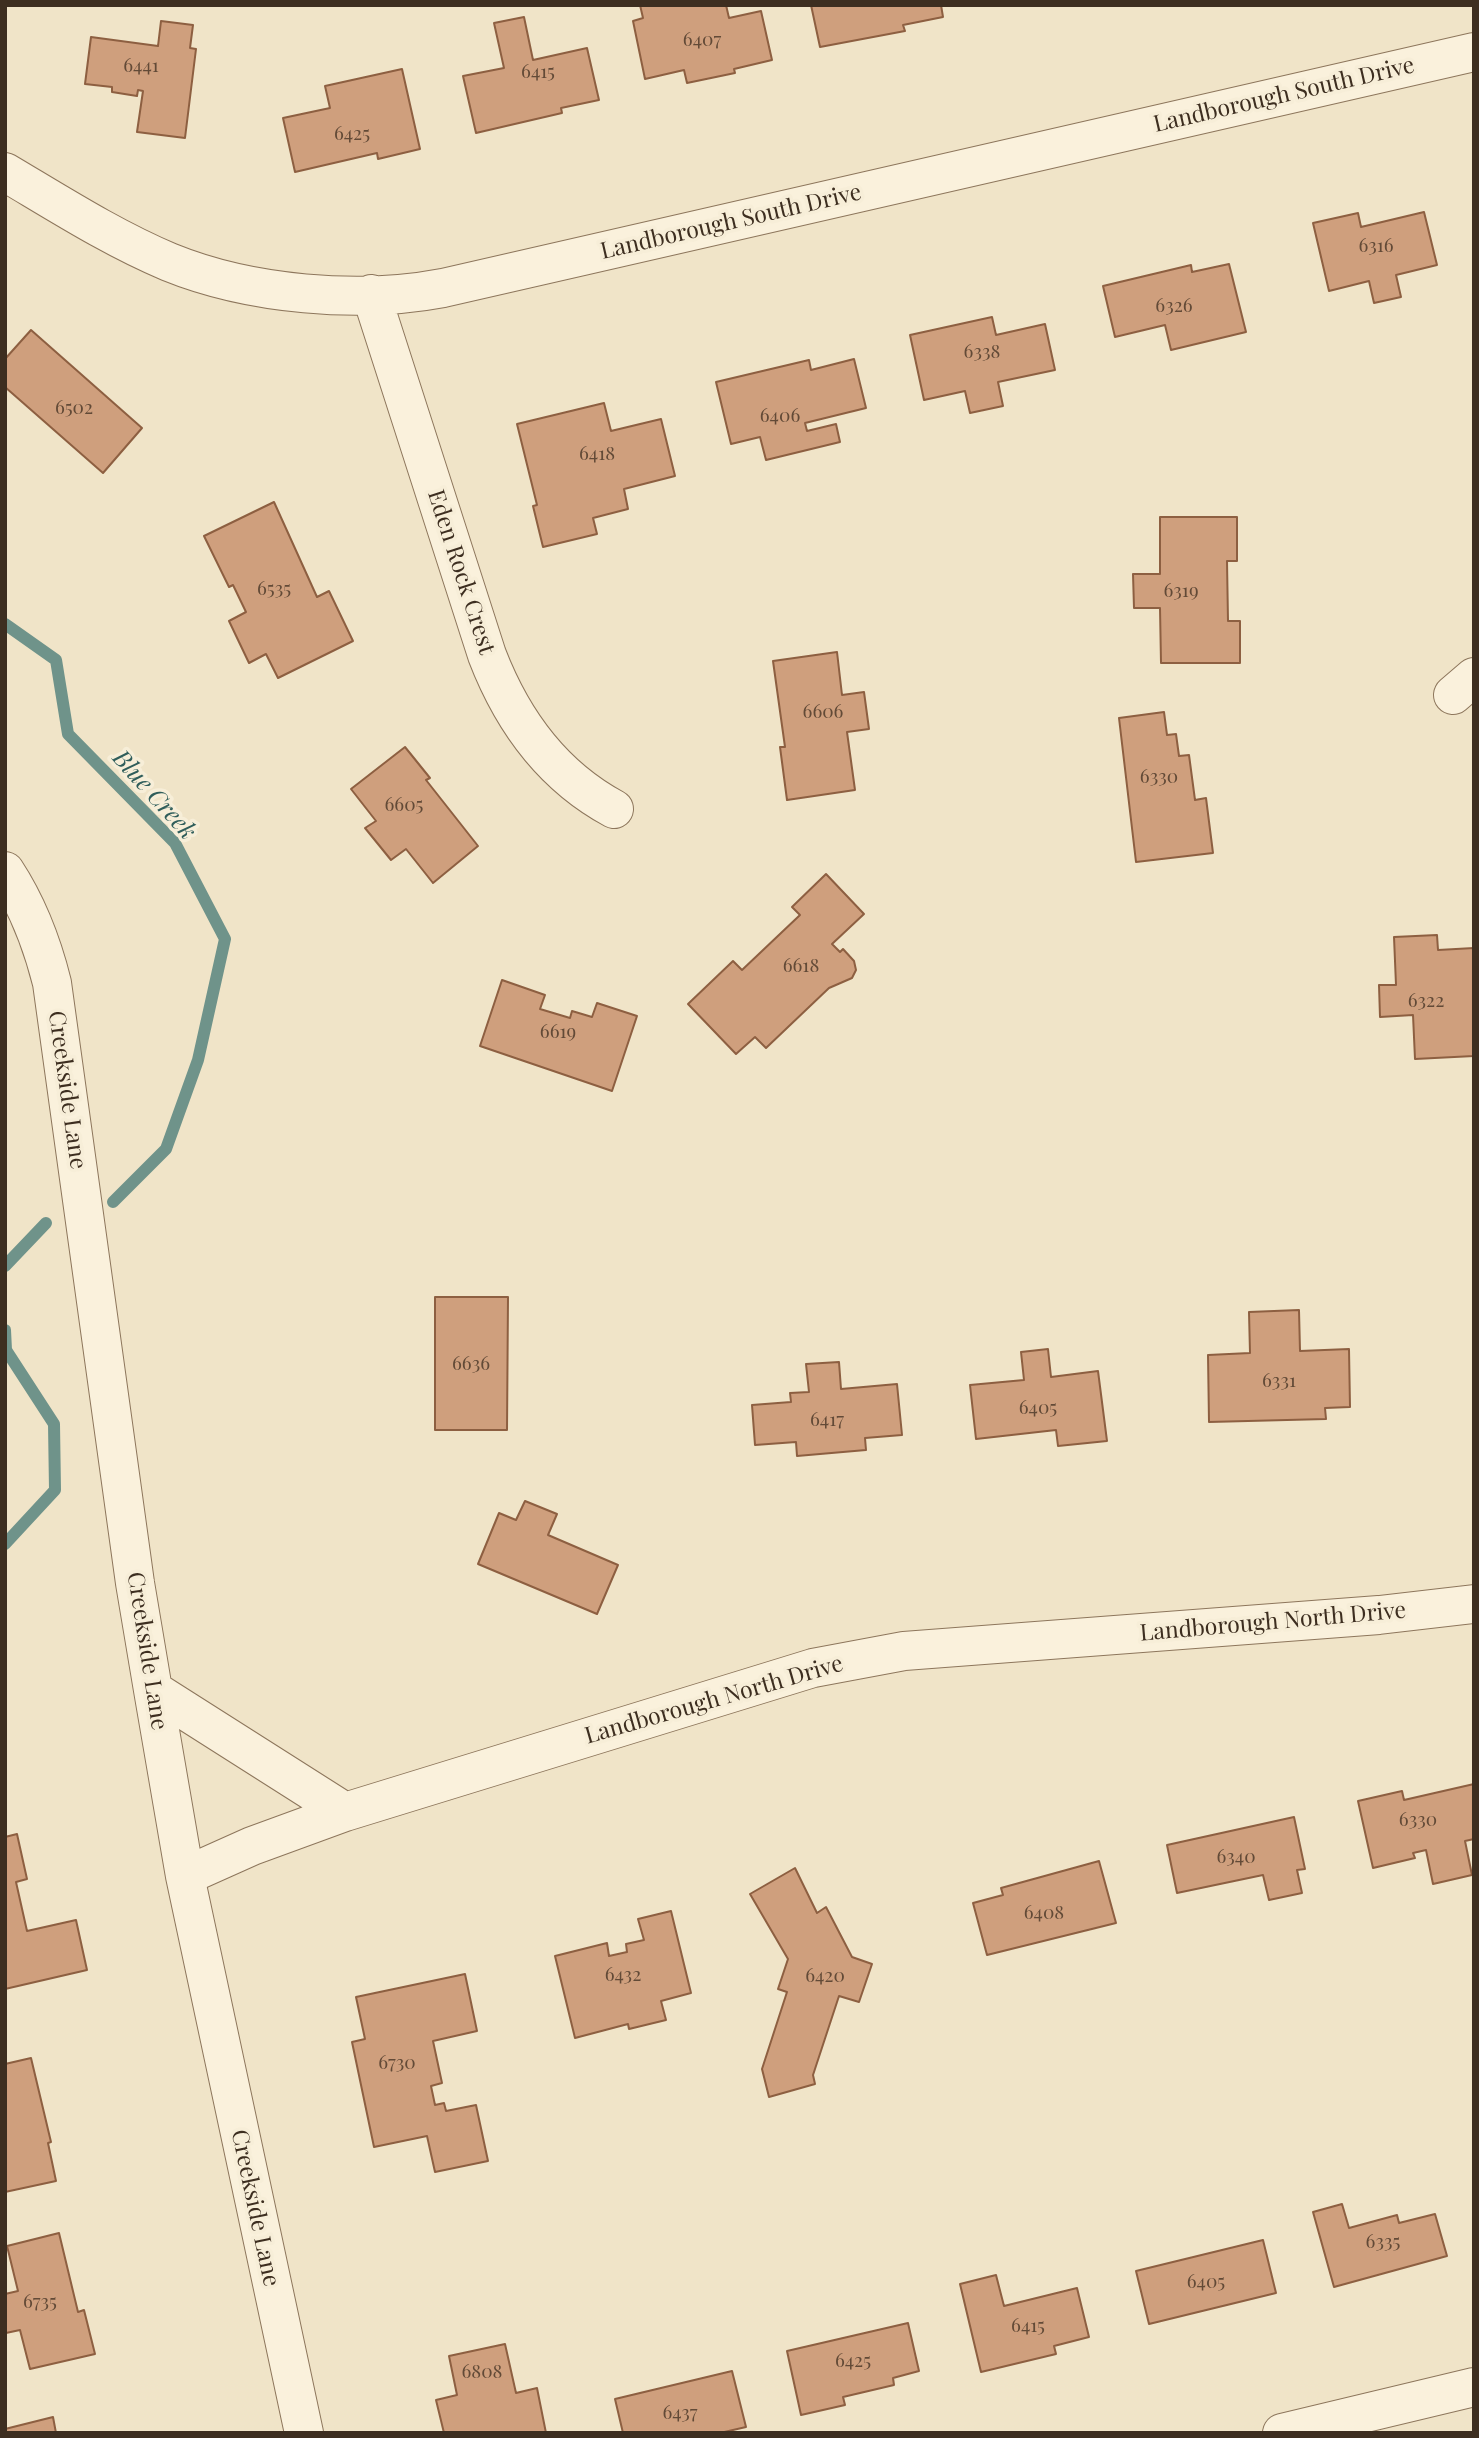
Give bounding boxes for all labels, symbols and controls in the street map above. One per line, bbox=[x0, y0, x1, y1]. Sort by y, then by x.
house number: 6407 bbox=[683, 29, 721, 51]
street label: Landborough South Drive bbox=[1151, 52, 1417, 138]
house number: 6441 bbox=[123, 55, 159, 77]
house number: 6415 bbox=[521, 61, 555, 83]
house number: 6425 bbox=[334, 123, 370, 145]
street label: Landborough South Drive bbox=[598, 179, 864, 265]
house number: 6316 bbox=[1358, 235, 1394, 257]
house number: 6326 bbox=[1155, 295, 1193, 317]
house number: 6338 bbox=[964, 341, 1000, 363]
house number: 6502 bbox=[55, 397, 93, 419]
house number: 6406 bbox=[760, 405, 800, 427]
house number: 6418 bbox=[579, 443, 615, 465]
street label: Eden Rock Crest bbox=[421, 486, 501, 658]
house number: 6535 bbox=[257, 578, 291, 600]
house number: 6319 bbox=[1163, 580, 1199, 602]
house number: 6606 bbox=[803, 701, 843, 723]
water label: Blue Creek bbox=[106, 744, 202, 846]
house number: 6330 bbox=[1140, 766, 1178, 788]
house number: 6605 bbox=[385, 794, 423, 816]
house number: 6618 bbox=[783, 955, 819, 977]
house number: 6322 bbox=[1408, 990, 1444, 1012]
street label: Creekside Lane bbox=[42, 1009, 92, 1171]
house number: 6619 bbox=[540, 1021, 576, 1043]
house number: 6636 bbox=[452, 1353, 490, 1375]
house number: 6331 bbox=[1262, 1370, 1296, 1392]
house number: 6405 bbox=[1019, 1397, 1057, 1419]
house number: 6417 bbox=[810, 1409, 844, 1431]
street label: Creekside Lane bbox=[121, 1570, 173, 1732]
street label: Landborough North Drive bbox=[1139, 1597, 1407, 1647]
street label: Landborough North Drive bbox=[582, 1650, 846, 1750]
house number: 6330 bbox=[1399, 1809, 1437, 1831]
house number: 6340 bbox=[1216, 1846, 1256, 1868]
house number: 6408 bbox=[1024, 1902, 1064, 1924]
house number: 6432 bbox=[605, 1964, 641, 1986]
house number: 6420 bbox=[805, 1965, 845, 1987]
house number: 6730 bbox=[378, 2052, 416, 2074]
street label: Creekside Lane bbox=[225, 2127, 285, 2289]
house number: 6335 bbox=[1366, 2231, 1400, 2253]
house number: 6405 bbox=[1187, 2271, 1225, 2293]
house number: 6735 bbox=[23, 2291, 57, 2313]
house number: 6415 bbox=[1011, 2315, 1045, 2337]
house number: 6425 bbox=[835, 2350, 871, 2372]
house number: 6808 bbox=[462, 2361, 502, 2383]
house number: 6437 bbox=[662, 2402, 698, 2424]

